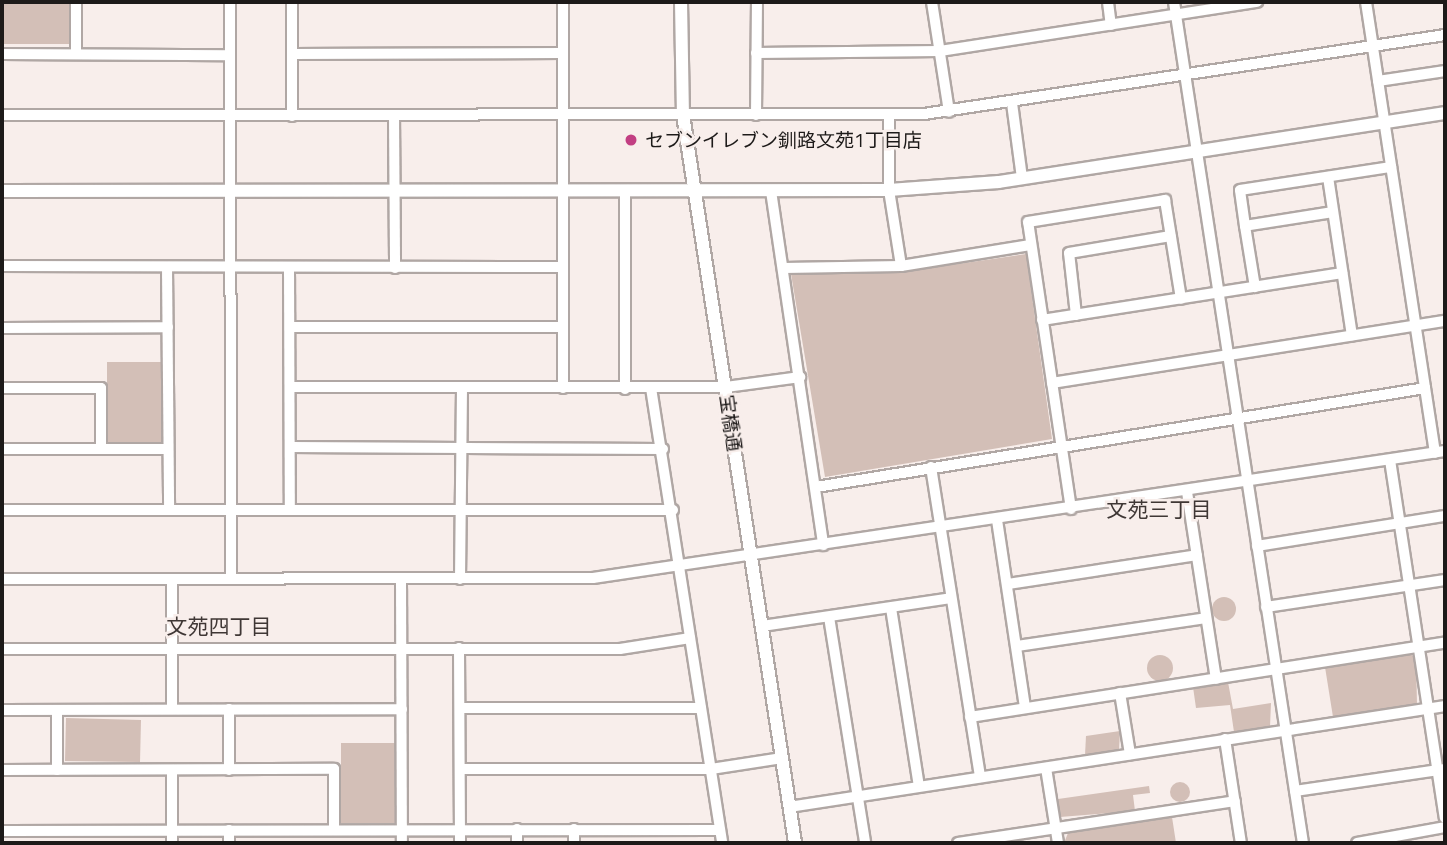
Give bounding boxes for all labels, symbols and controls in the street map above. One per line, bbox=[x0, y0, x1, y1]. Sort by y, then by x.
place label: セブンイレブン釧路文苑1丁目店 bbox=[645, 129, 922, 151]
marker: セブンイレブン釧路文苑1丁目店 bbox=[623, 132, 639, 148]
street label: 宝橋通 bbox=[716, 393, 746, 453]
district label: 文苑三丁目 bbox=[1107, 496, 1211, 522]
district label: 文苑四丁目 bbox=[167, 613, 271, 639]

